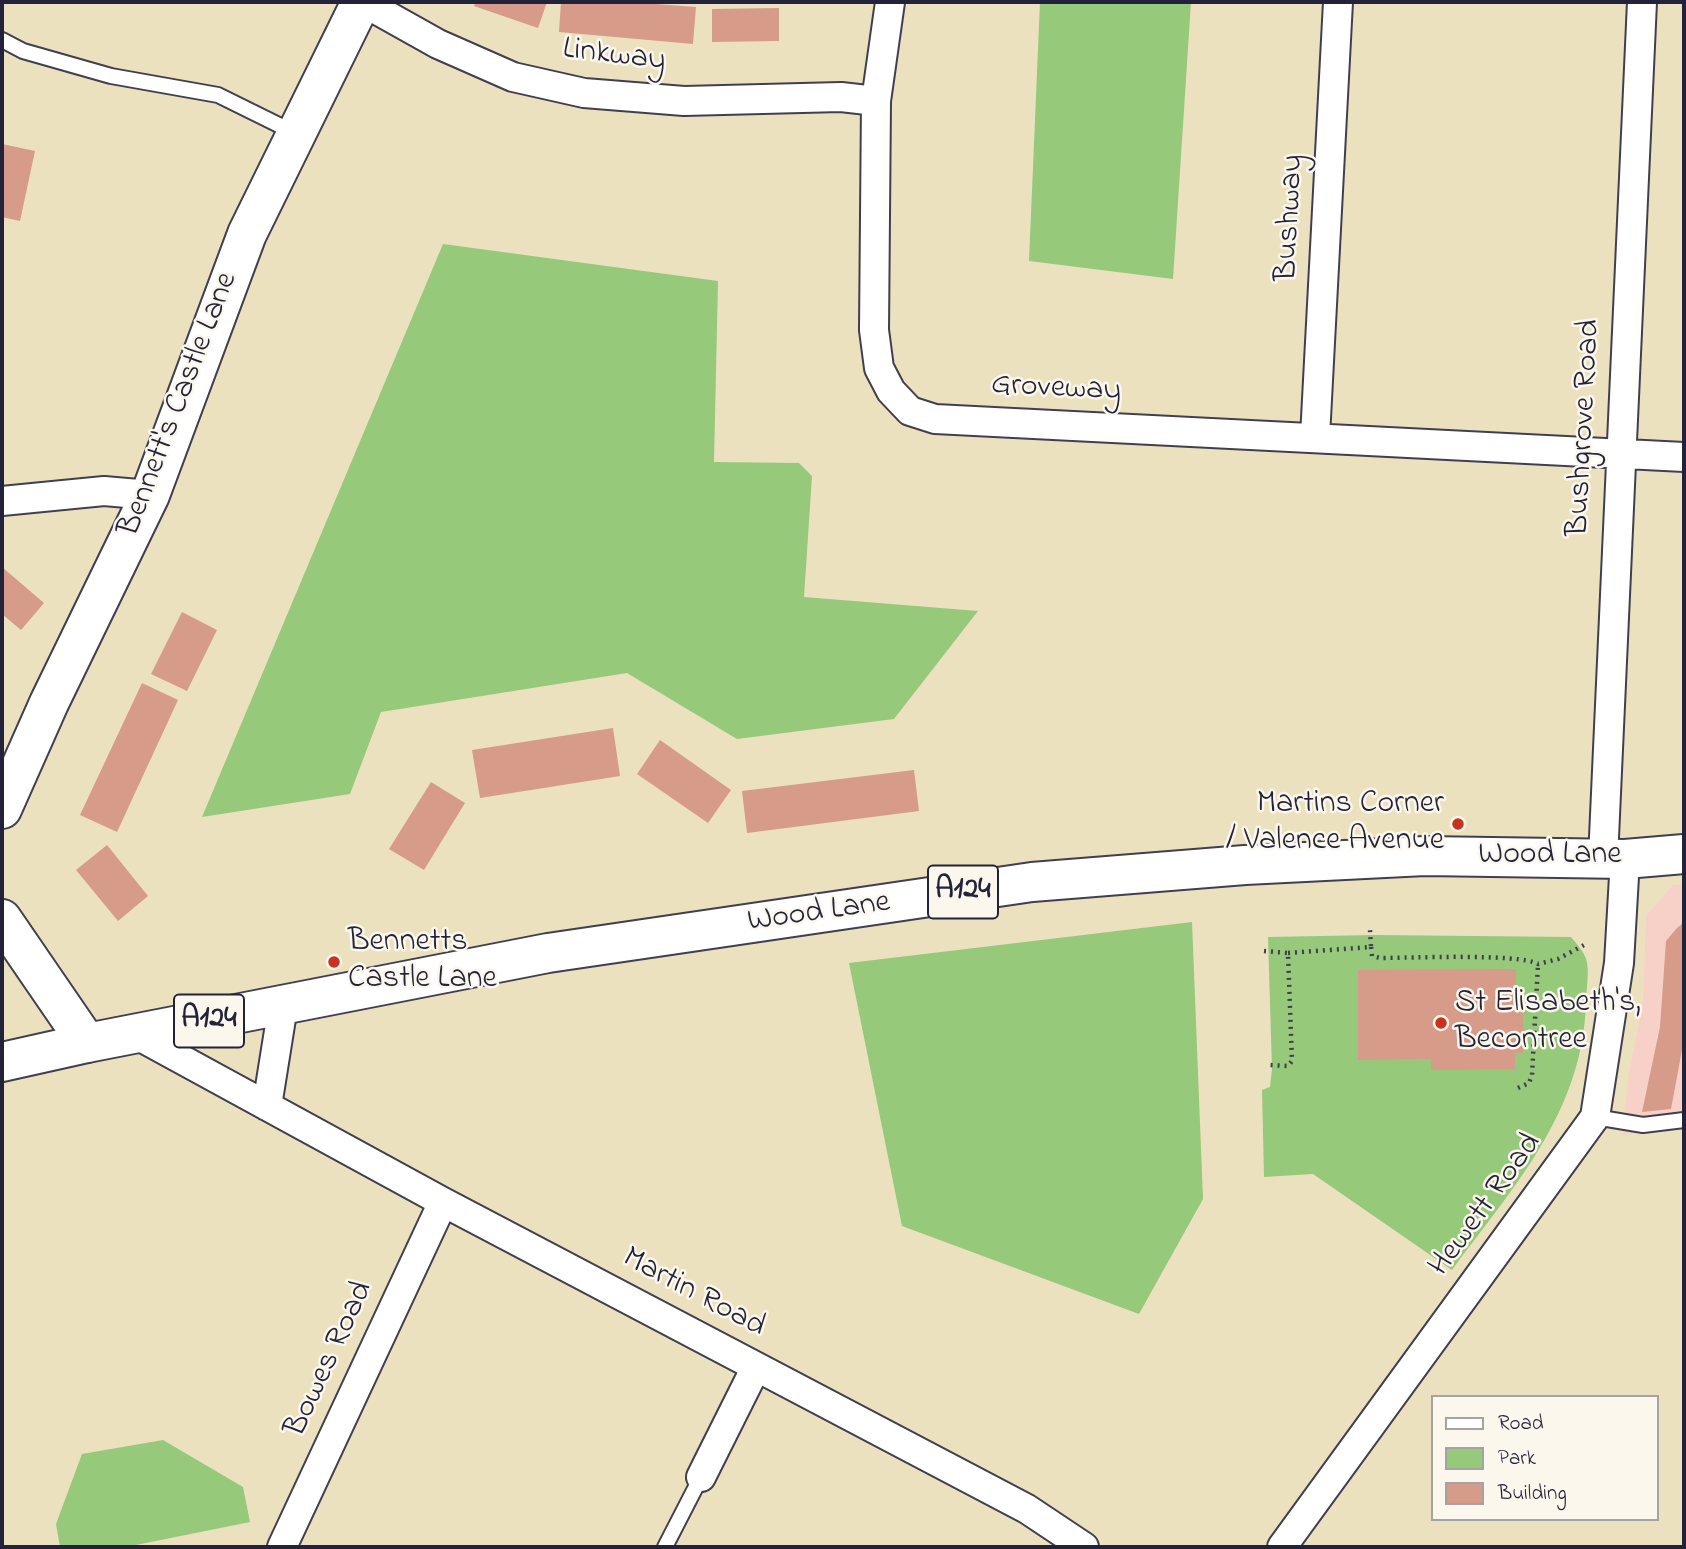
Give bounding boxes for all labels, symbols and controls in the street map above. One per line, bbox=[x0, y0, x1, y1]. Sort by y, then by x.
street label: Linkway bbox=[560, 32, 668, 82]
street label: Bushway bbox=[1269, 153, 1315, 283]
street label: Bennett's Castle Lane bbox=[112, 268, 248, 542]
street label: Bushgrove Road bbox=[1561, 318, 1611, 538]
street label: Groveway bbox=[990, 367, 1122, 413]
place label: Martins Corner / Valence Avenue bbox=[1226, 787, 1444, 862]
marker: Martins Corner / Valence Avenue bbox=[1450, 816, 1466, 832]
street label: Wood Lane bbox=[1478, 838, 1622, 876]
road number: A124 bbox=[928, 866, 998, 918]
street label: Wood Lane bbox=[745, 885, 893, 943]
place label: Bennetts Castle Lane bbox=[348, 925, 497, 1000]
marker: Bennetts Castle Lane bbox=[326, 954, 342, 970]
place label: St Elisabeth's, Becontree bbox=[1455, 986, 1641, 1061]
road number: A124 bbox=[174, 995, 244, 1048]
marker: St Elisabeth's, Becontree bbox=[1433, 1015, 1449, 1031]
street label: Hewett Road bbox=[1422, 1127, 1552, 1285]
street label: Martin Road bbox=[615, 1240, 771, 1348]
street label: Bowes Road bbox=[278, 1276, 384, 1444]
legend bbox=[1430, 1395, 1658, 1521]
text: Road bbox=[1498, 1409, 1544, 1439]
text: Park bbox=[1498, 1444, 1536, 1474]
text: Building bbox=[1498, 1479, 1567, 1509]

